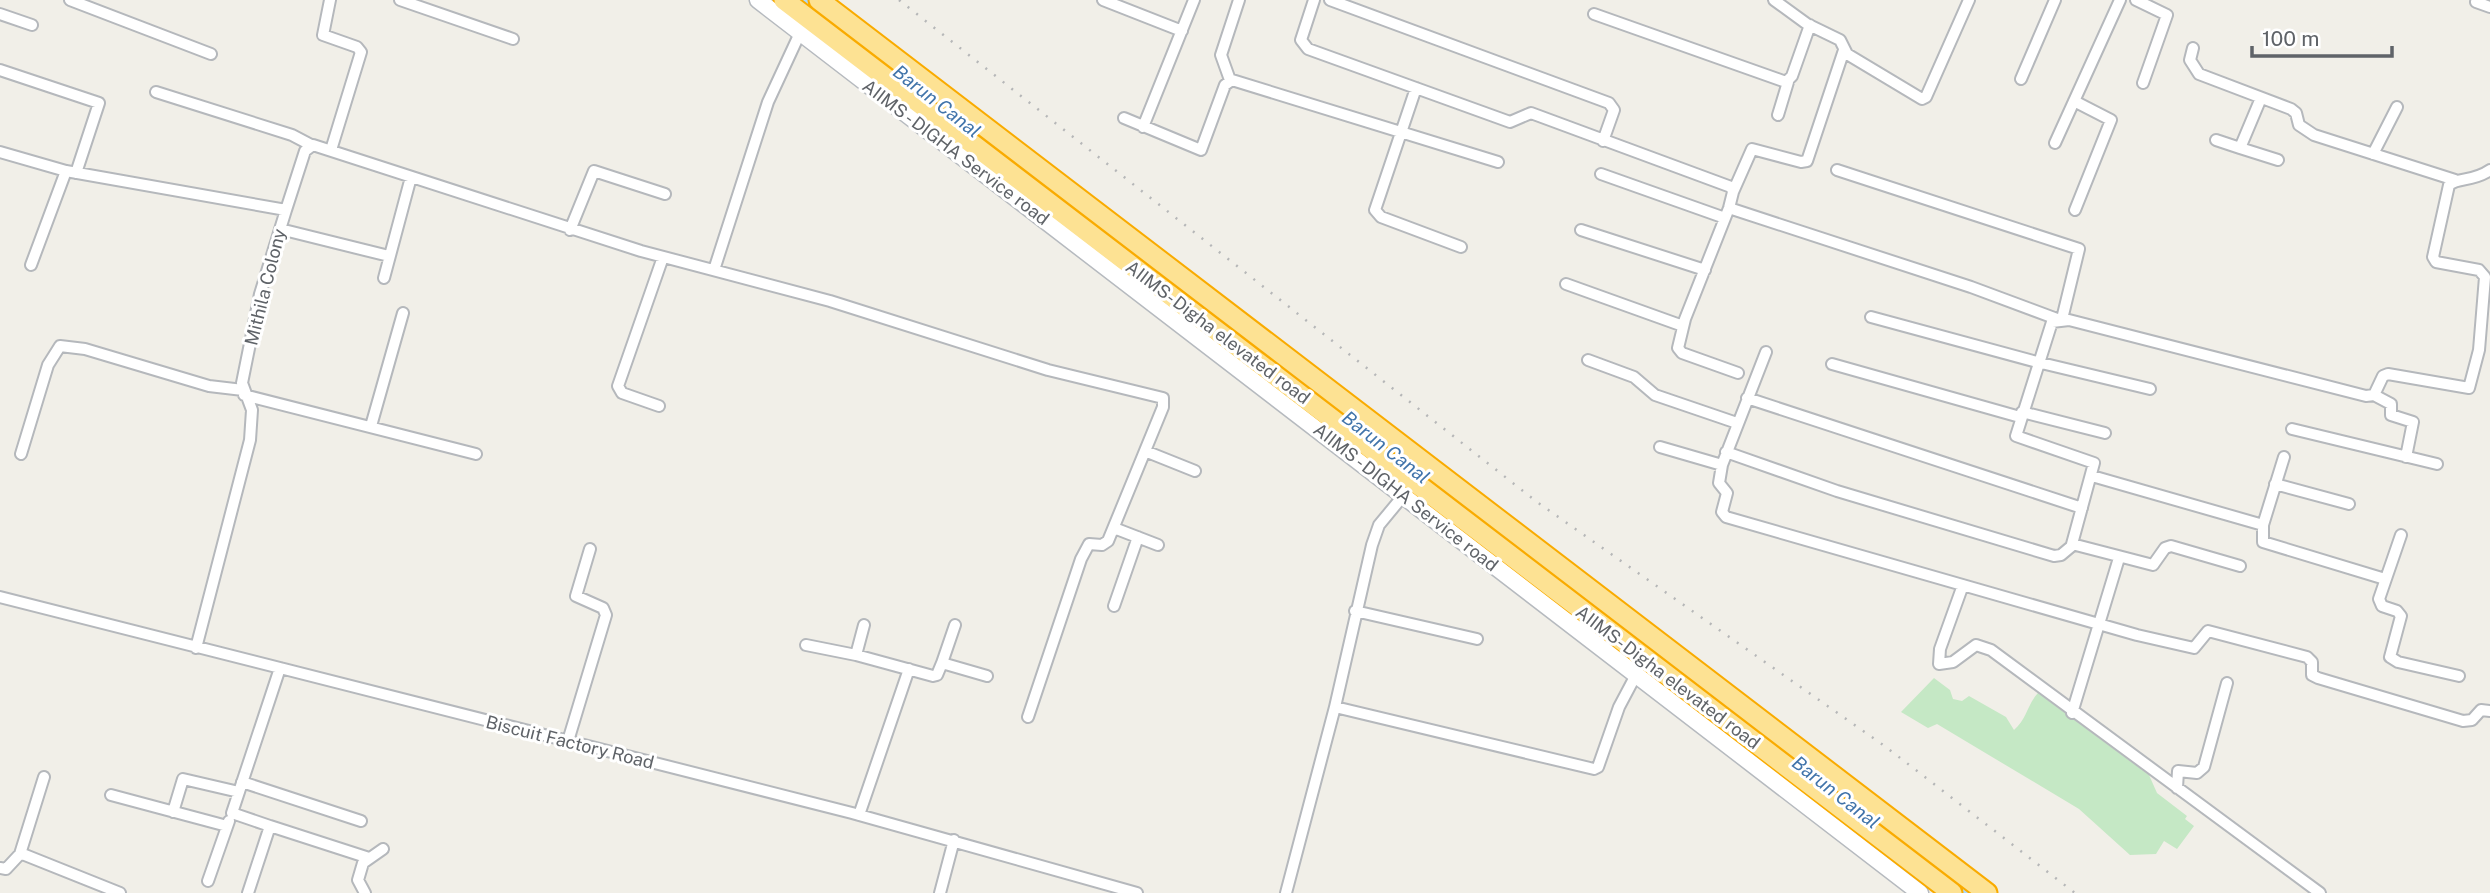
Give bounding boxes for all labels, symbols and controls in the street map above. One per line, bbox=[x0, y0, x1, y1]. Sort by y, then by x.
scale bar bbox=[2252, 14, 2392, 58]
text: 100 m bbox=[2262, 26, 2319, 51]
water label: Barun Canal bbox=[889, 60, 985, 142]
street label: AIIMS - DIGHA Service road bbox=[859, 75, 1053, 229]
street label: Mithila Colony bbox=[240, 226, 290, 348]
street label: AIIMS- Digha elevated road bbox=[1122, 256, 1314, 408]
water label: Barun Canal bbox=[1338, 406, 1434, 488]
street label: AIIMS - DIGHA Service road bbox=[1310, 418, 1502, 576]
street label: AIIMS- Digha elevated road bbox=[1572, 601, 1764, 753]
street label: Biscuit Factory Road bbox=[484, 711, 656, 773]
water label: Barun Canal bbox=[1788, 751, 1884, 833]

